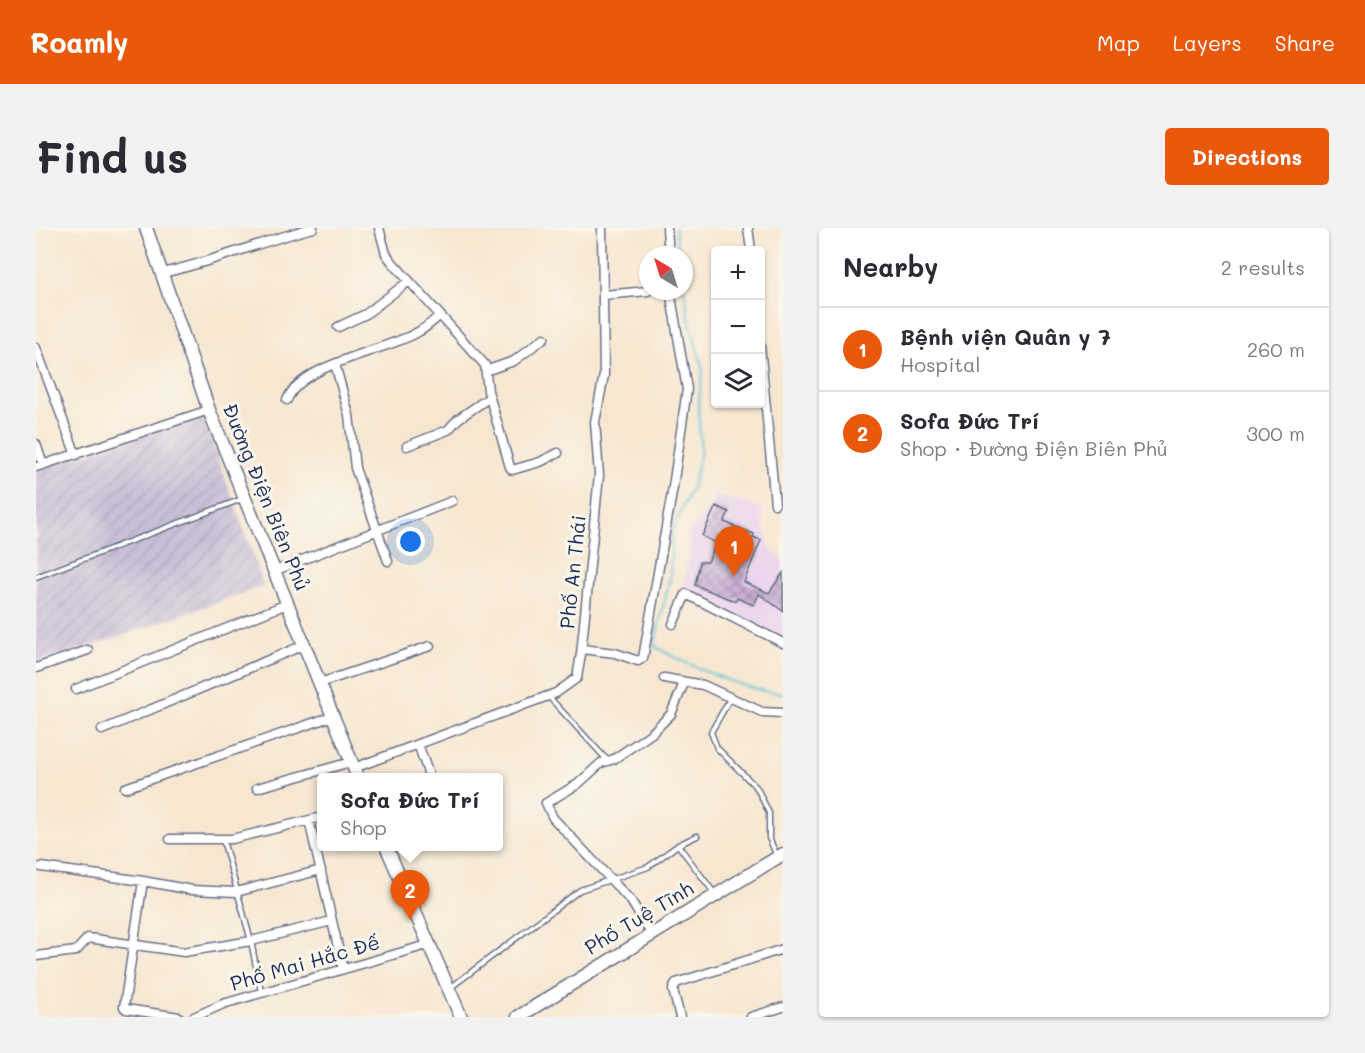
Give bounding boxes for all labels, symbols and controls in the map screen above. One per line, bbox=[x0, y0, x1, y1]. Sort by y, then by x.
text: Roamly bbox=[30, 24, 129, 60]
text: Map bbox=[1097, 29, 1140, 56]
text: Layers bbox=[1173, 29, 1242, 56]
text: Share bbox=[1275, 29, 1335, 56]
button: Directions bbox=[1165, 128, 1329, 185]
text: Find us bbox=[36, 129, 188, 184]
north arrow bbox=[639, 246, 693, 300]
map controls bbox=[711, 246, 765, 408]
button: + bbox=[711, 246, 765, 300]
text: Nearby bbox=[843, 250, 938, 284]
text: 2 results bbox=[1221, 254, 1305, 280]
button: − bbox=[711, 300, 765, 354]
text: Bệnh viện Quân y 7 bbox=[900, 322, 1111, 351]
text: 1 bbox=[858, 336, 867, 362]
text: 260 m bbox=[1247, 336, 1305, 362]
text: Hospital bbox=[900, 351, 981, 377]
button: layers bbox=[711, 354, 765, 408]
street label: Đường Điện Biên Phủ bbox=[217, 399, 316, 594]
text: Sofa Đức Trí bbox=[900, 406, 1040, 435]
text: 2 bbox=[857, 420, 868, 446]
text: 300 m bbox=[1246, 420, 1305, 446]
text: Shop · Đường Điện Biên Phủ bbox=[900, 435, 1168, 461]
street label: Phố An Thái bbox=[553, 514, 591, 630]
pin: 1 bbox=[714, 526, 754, 576]
your location bbox=[396, 527, 425, 556]
popup bbox=[317, 773, 503, 851]
text: Sofa Đức Trí bbox=[340, 785, 480, 814]
text: Shop bbox=[340, 814, 387, 840]
pin: 2 bbox=[390, 870, 430, 920]
street label: Phố Tuệ Tĩnh bbox=[579, 874, 698, 960]
street label: Phố Mai Hắc Đế bbox=[227, 928, 383, 996]

